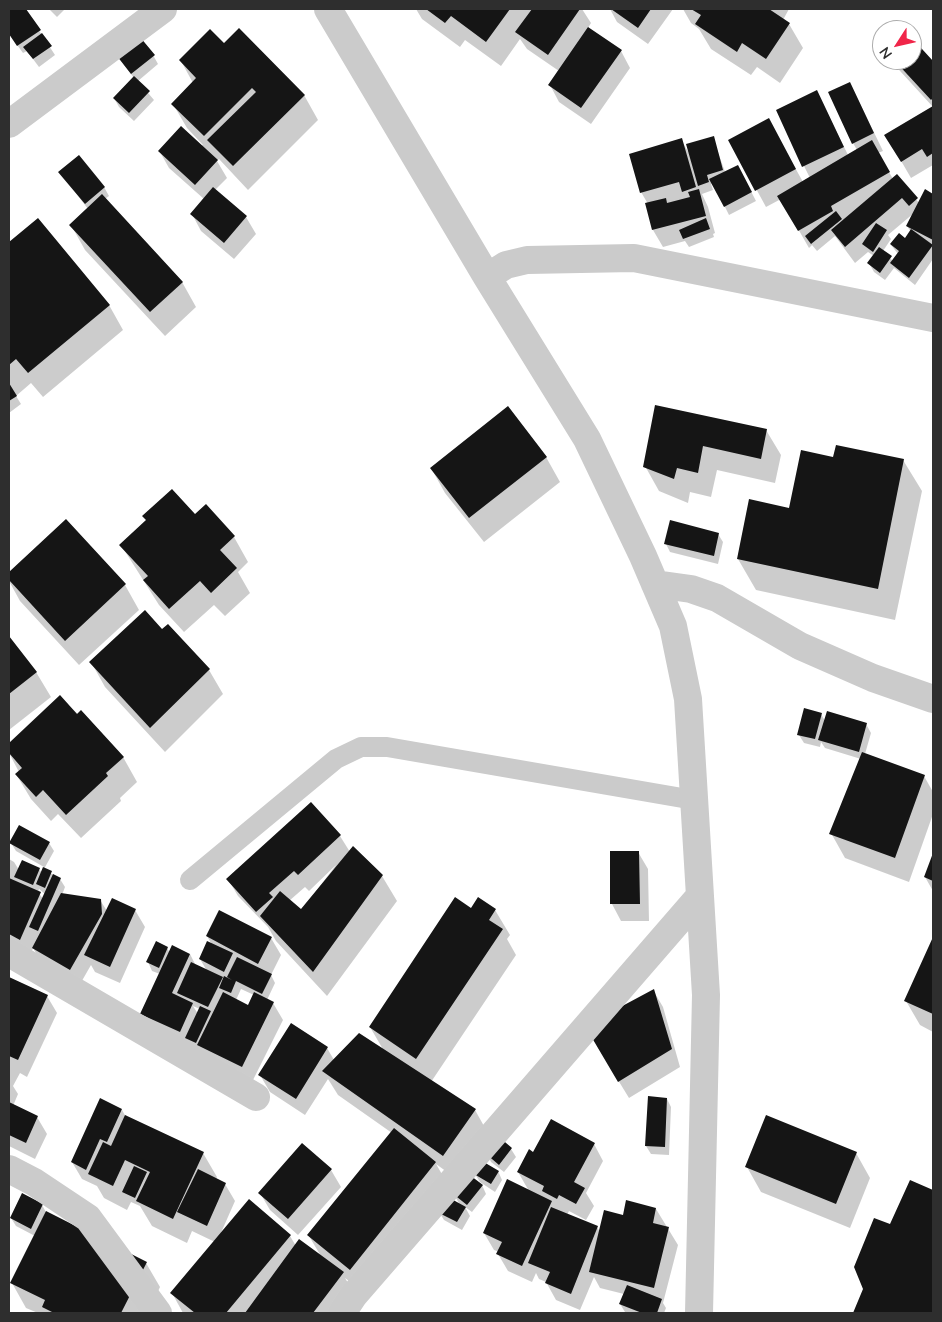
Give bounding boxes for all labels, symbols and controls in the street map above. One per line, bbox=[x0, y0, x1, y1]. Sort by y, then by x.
north arrow bbox=[872, 20, 922, 70]
text: N bbox=[875, 44, 896, 63]

